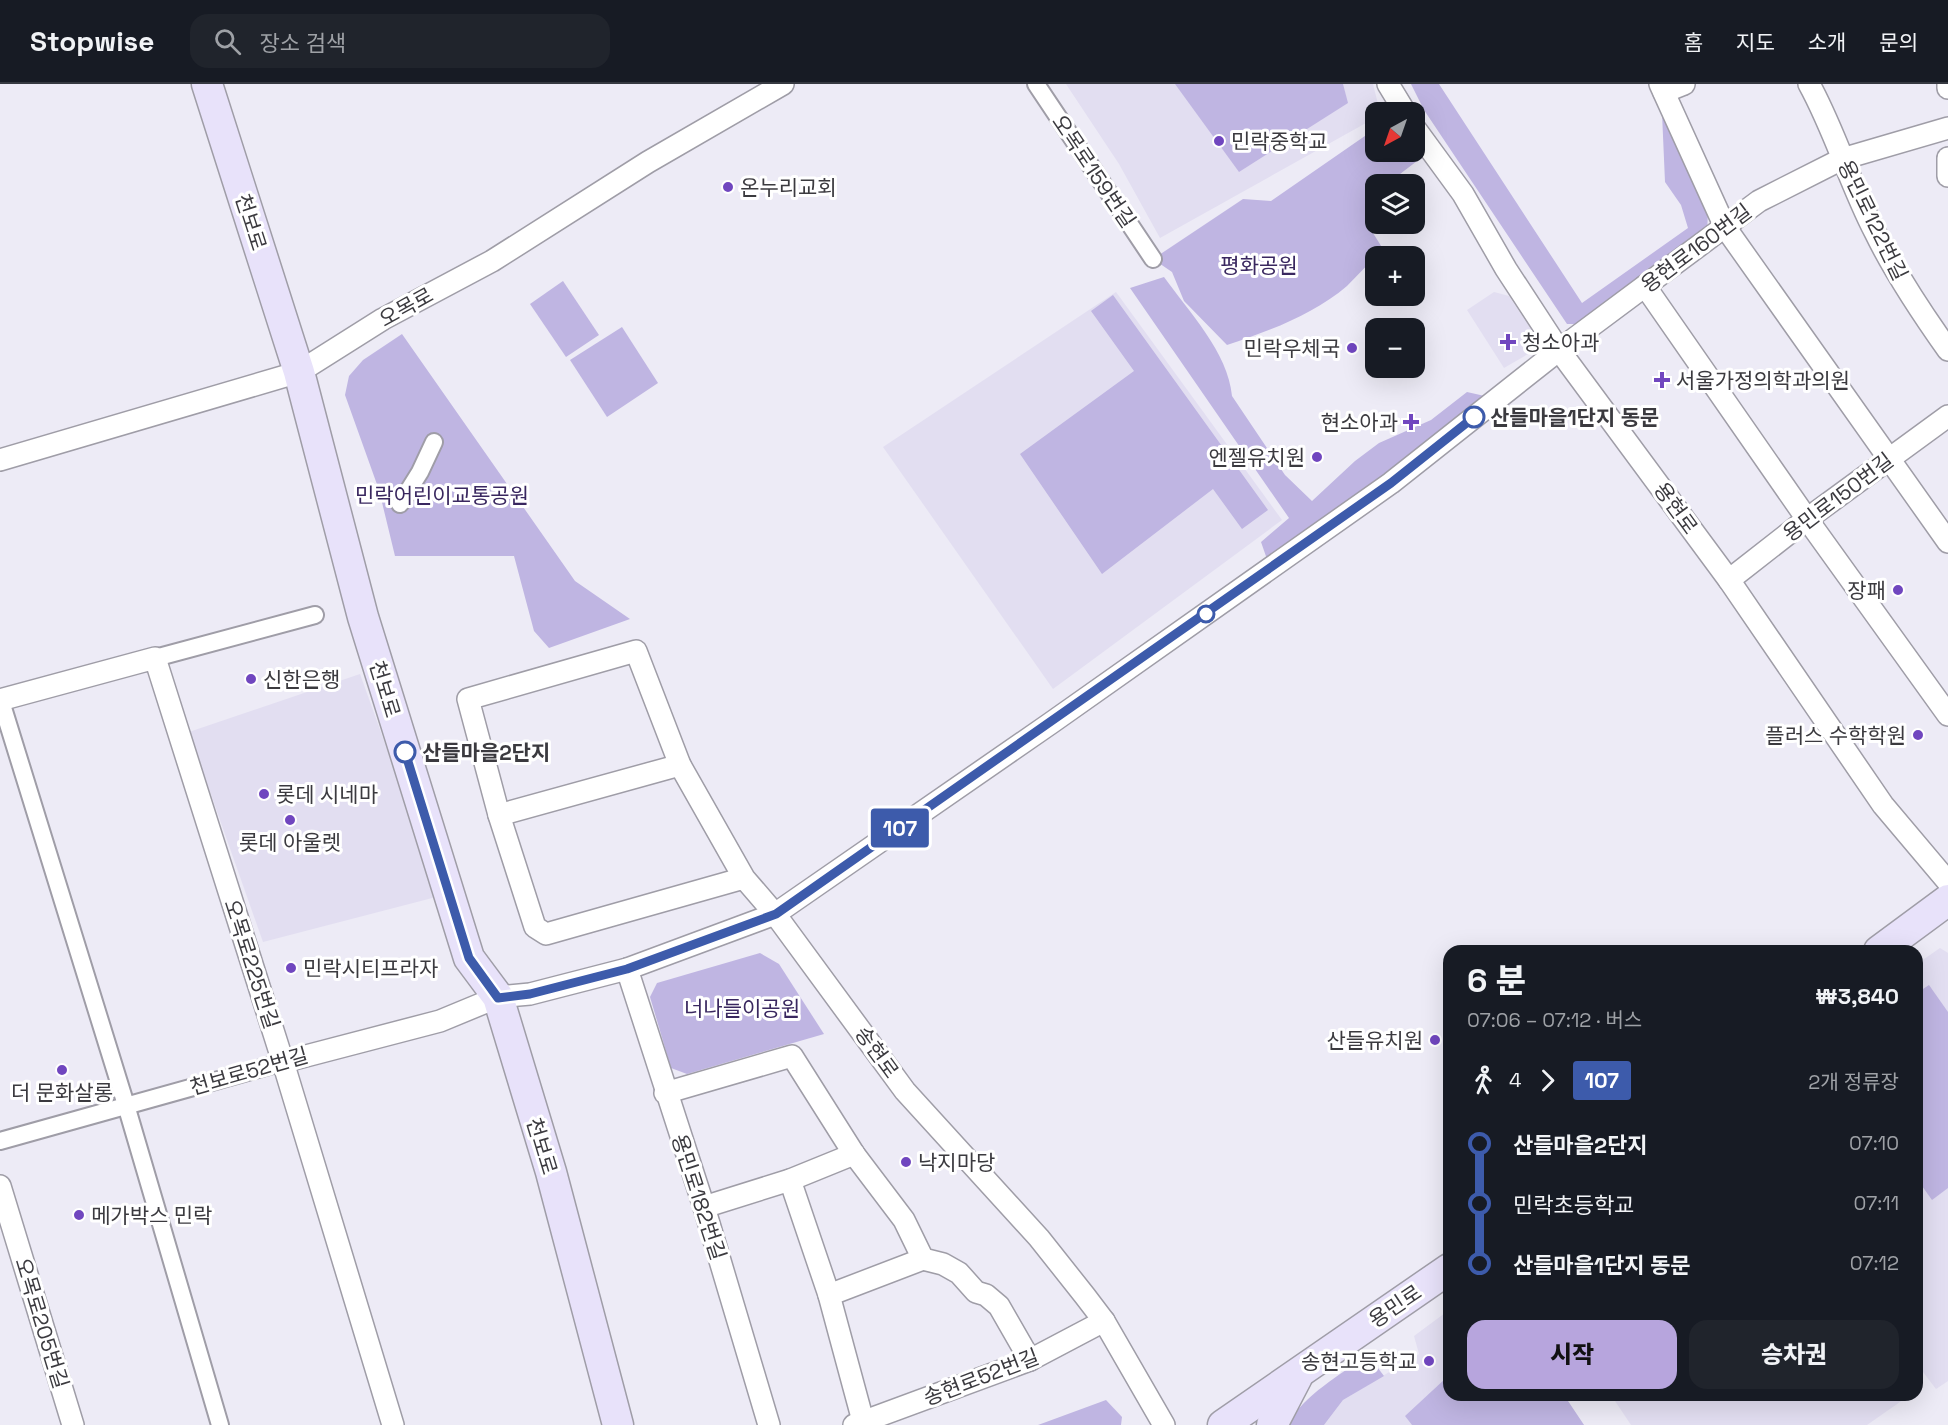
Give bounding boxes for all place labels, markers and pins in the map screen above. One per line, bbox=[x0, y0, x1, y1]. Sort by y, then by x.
place label: 민락중학교 bbox=[1231, 128, 1328, 155]
marker: 민락중학교 bbox=[1212, 134, 1226, 148]
place label: 온누리교회 bbox=[740, 174, 837, 201]
marker: 온누리교회 bbox=[721, 180, 735, 194]
place label: 청소아과 bbox=[1522, 329, 1599, 356]
marker: 청소아과 bbox=[1499, 333, 1517, 351]
place label: 민락우체국 bbox=[1243, 335, 1340, 362]
marker: 민락우체국 bbox=[1345, 341, 1359, 355]
place label: 서울가정의학과의원 bbox=[1676, 367, 1850, 394]
marker: 서울가정의학과의원 bbox=[1653, 371, 1671, 389]
place label: 산들마을1단지 동문 bbox=[1490, 404, 1659, 431]
marker: 산들마을1단지 동문 bbox=[1463, 406, 1485, 428]
place label: 현소아과 bbox=[1321, 409, 1398, 436]
marker: 현소아과 bbox=[1402, 413, 1420, 431]
place label: 엔젤유치원 bbox=[1208, 444, 1305, 471]
marker: 엔젤유치원 bbox=[1310, 450, 1324, 464]
place label: 장패 bbox=[1847, 577, 1886, 604]
marker: 장패 bbox=[1891, 583, 1905, 597]
unlabelled marker bbox=[1197, 605, 1215, 623]
place label: 신한은행 bbox=[263, 666, 340, 693]
marker: 신한은행 bbox=[244, 672, 258, 686]
place label: 플러스 수학학원 bbox=[1765, 722, 1906, 749]
marker: 플러스 수학학원 bbox=[1911, 728, 1925, 742]
place label: 산들마을2단지 bbox=[422, 739, 550, 766]
marker: 산들마을2단지 bbox=[394, 741, 416, 763]
place label: 롯데 시네마 bbox=[276, 781, 378, 808]
marker: 롯데 시네마 bbox=[257, 787, 271, 801]
marker: 롯데 아울렛 bbox=[283, 813, 297, 827]
place label: 롯데 아울렛 bbox=[239, 829, 341, 856]
place label: 민락시티프라자 bbox=[303, 955, 438, 982]
marker: 민락시티프라자 bbox=[284, 961, 298, 975]
place label: 산들유치원 bbox=[1326, 1027, 1423, 1054]
marker: 산들유치원 bbox=[1428, 1033, 1442, 1047]
marker: 더 문화살롱 bbox=[55, 1063, 69, 1077]
place label: 더 문화살롱 bbox=[11, 1079, 113, 1106]
place label: 낙지마당 bbox=[918, 1149, 995, 1176]
marker: 낙지마당 bbox=[899, 1155, 913, 1169]
place label: 메가박스 민락 bbox=[91, 1202, 212, 1229]
marker: 메가박스 민락 bbox=[72, 1208, 86, 1222]
place label: 송현고등학교 bbox=[1301, 1348, 1417, 1375]
marker: 송현고등학교 bbox=[1422, 1354, 1436, 1368]

